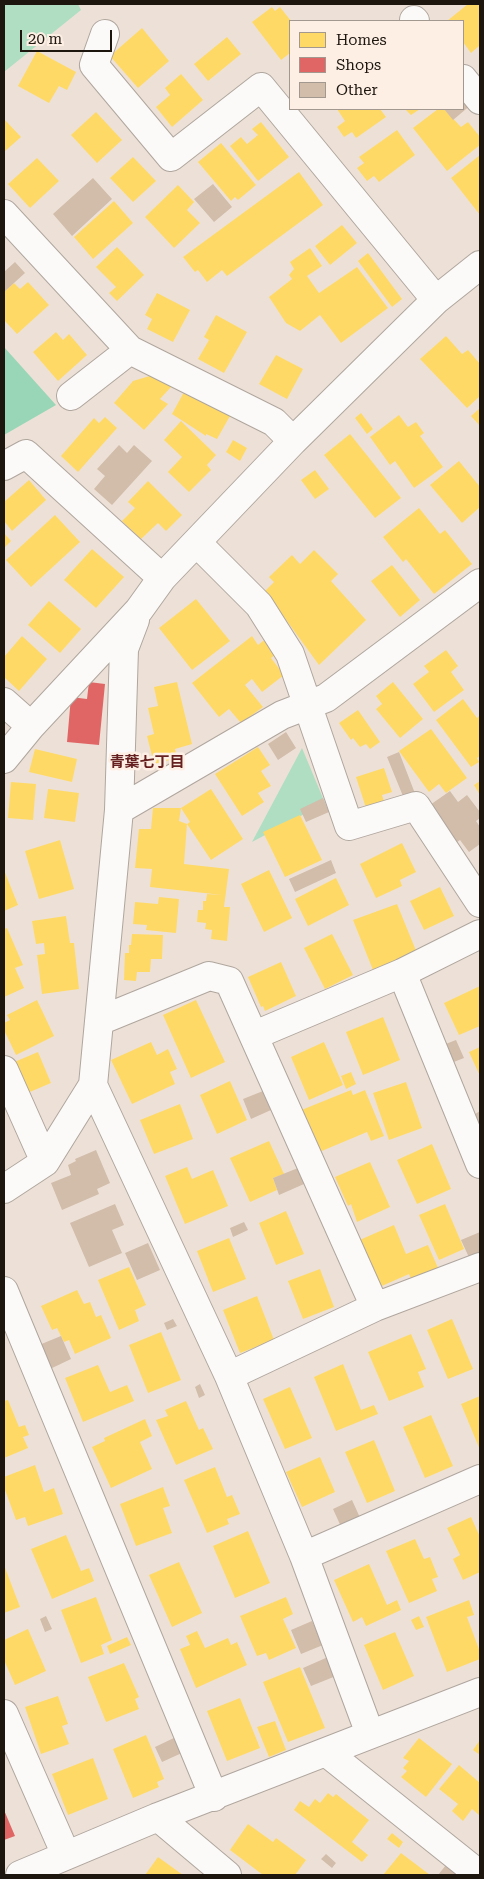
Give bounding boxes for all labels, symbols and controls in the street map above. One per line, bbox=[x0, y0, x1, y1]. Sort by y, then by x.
scale bar bbox=[22, 20, 115, 52]
legend bbox=[289, 20, 464, 110]
text: 20 m bbox=[28, 30, 62, 48]
text: Homes bbox=[336, 31, 387, 49]
text: Shops bbox=[336, 56, 381, 74]
text: Other bbox=[336, 81, 378, 99]
district label: 青葉七丁目 bbox=[110, 754, 184, 772]

